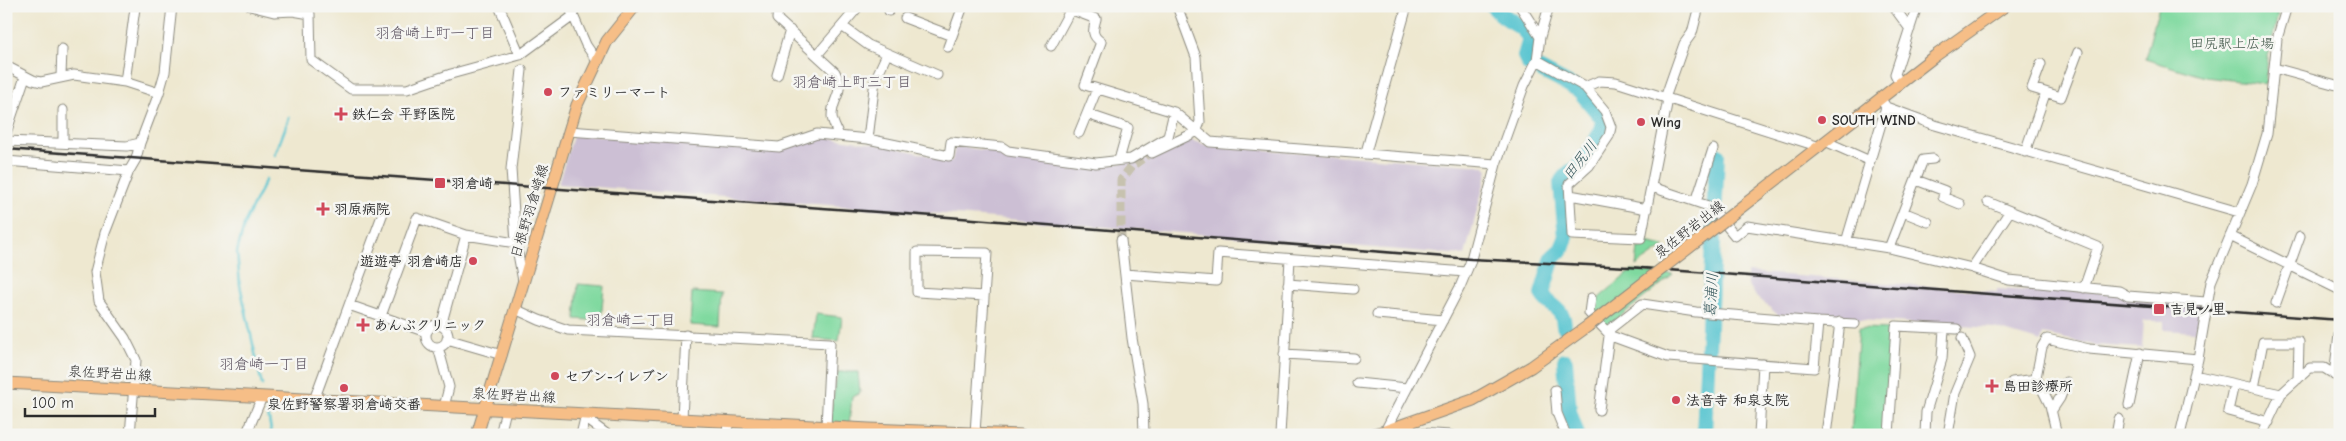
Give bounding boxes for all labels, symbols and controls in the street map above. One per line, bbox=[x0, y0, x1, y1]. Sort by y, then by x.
district label: 羽倉崎上町一丁目 bbox=[375, 24, 495, 42]
park label: 田尻駅上広場 bbox=[2190, 35, 2274, 52]
district label: 羽倉崎上町三丁目 bbox=[792, 73, 912, 91]
place label: ファミリーマート bbox=[558, 84, 671, 101]
marker: ファミリーマート bbox=[542, 86, 554, 98]
place label: 鉄仁会 平野医院 bbox=[352, 106, 455, 123]
marker: 鉄仁会 平野医院 bbox=[334, 107, 348, 121]
place label: SOUTH WIND bbox=[1832, 112, 1916, 129]
place label: Wing bbox=[1651, 114, 1682, 131]
marker: SOUTH WIND bbox=[1816, 114, 1828, 126]
marker: Wing bbox=[1635, 116, 1647, 128]
water label: 田尻川 bbox=[1559, 137, 1601, 183]
street label: 日根野羽倉崎線 bbox=[507, 162, 552, 260]
place label: 羽倉崎 bbox=[451, 175, 493, 192]
marker: 羽倉崎 bbox=[433, 176, 447, 190]
street label: 泉佐野岩出線 bbox=[1651, 197, 1728, 262]
place label: 羽原病院 bbox=[334, 201, 390, 218]
marker: 羽原病院 bbox=[316, 202, 330, 216]
place label: 遊遊亭 羽倉崎店 bbox=[360, 253, 463, 270]
marker: 遊遊亭 羽倉崎店 bbox=[467, 255, 479, 267]
water label: 葛浦川 bbox=[1701, 272, 1721, 318]
place label: 吉見ノ里 bbox=[2170, 301, 2226, 318]
marker: 吉見ノ里 bbox=[2152, 302, 2166, 316]
district label: 羽倉崎二丁目 bbox=[586, 311, 676, 329]
place label: あんぶクリニック bbox=[374, 317, 486, 334]
marker: あんぶクリニック bbox=[356, 318, 370, 332]
district label: 羽倉崎一丁目 bbox=[219, 355, 309, 373]
street label: 泉佐野岩出線 bbox=[68, 363, 152, 384]
place label: セブン-イレブン bbox=[565, 368, 669, 385]
marker: セブン-イレブン bbox=[549, 370, 561, 382]
place label: 島田診療所 bbox=[2003, 378, 2073, 395]
marker: 島田診療所 bbox=[1985, 379, 1999, 393]
marker: 泉佐野警察署羽倉崎交番 bbox=[338, 382, 350, 394]
street label: 泉佐野岩出線 bbox=[472, 385, 556, 406]
scale bar bbox=[25, 386, 155, 418]
place label: 法音寺 和泉支院 bbox=[1686, 392, 1789, 409]
text: 100 m bbox=[32, 394, 74, 412]
marker: 法音寺 和泉支院 bbox=[1670, 394, 1682, 406]
place label: 泉佐野警察署羽倉崎交番 bbox=[267, 396, 421, 413]

